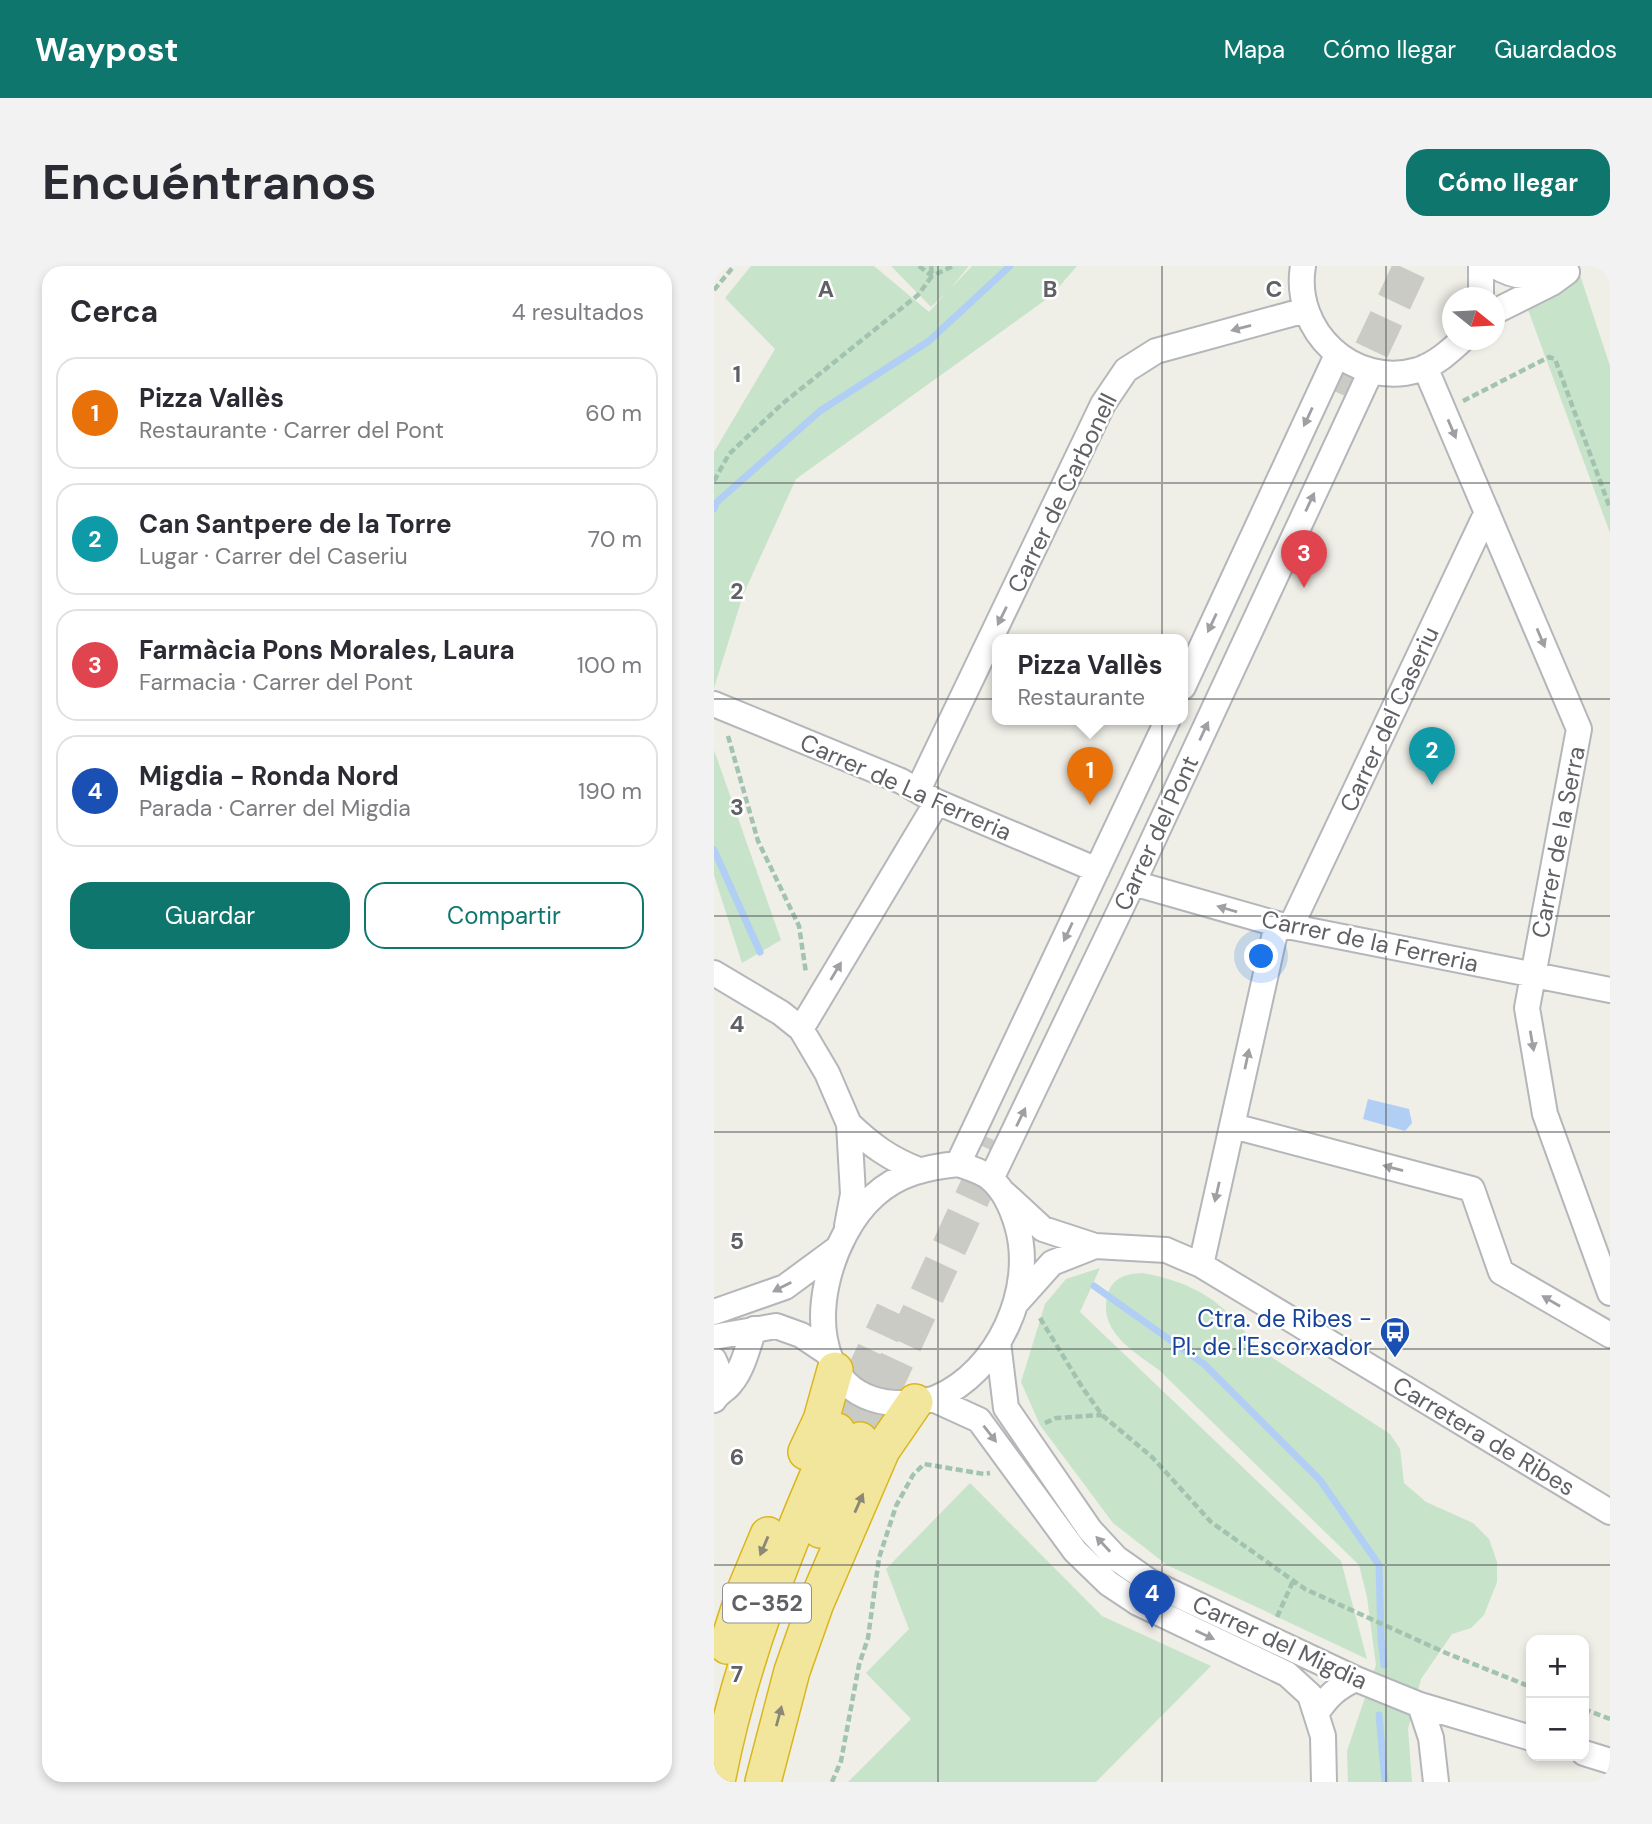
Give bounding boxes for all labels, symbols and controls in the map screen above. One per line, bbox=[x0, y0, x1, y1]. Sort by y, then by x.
text: Waypost bbox=[35, 28, 178, 71]
text: Mapa bbox=[1224, 34, 1285, 65]
text: Cómo llegar bbox=[1323, 34, 1456, 65]
text: Guardados bbox=[1494, 34, 1617, 65]
button: Cómo llegar bbox=[1406, 149, 1610, 216]
text: Encuéntranos bbox=[42, 150, 377, 214]
text: A bbox=[818, 274, 834, 304]
text: B bbox=[1043, 274, 1057, 304]
text: C bbox=[1266, 274, 1282, 304]
north arrow bbox=[1442, 287, 1505, 350]
text: Cerca bbox=[70, 292, 158, 331]
text: 4 resultados bbox=[512, 297, 644, 327]
one-way arrow bbox=[1229, 323, 1251, 334]
text: 1 bbox=[733, 359, 741, 389]
text: Pizza Vallès bbox=[139, 381, 284, 415]
street label: Carrer de Carbonell bbox=[1000, 388, 1124, 598]
text: 1 bbox=[91, 398, 99, 428]
text: 60 m bbox=[585, 398, 642, 428]
one-way arrow bbox=[1302, 407, 1314, 427]
text: Restaurante · Carrer del Pont bbox=[139, 415, 444, 445]
one-way arrow bbox=[1446, 419, 1458, 439]
one-way arrow bbox=[1304, 492, 1316, 512]
text: Can Santpere de la Torre bbox=[139, 507, 452, 541]
text: 2 bbox=[88, 524, 102, 554]
text: 70 m bbox=[588, 524, 642, 554]
pin: 3 bbox=[1281, 530, 1327, 588]
text: Lugar · Carrer del Caseriu bbox=[139, 541, 408, 571]
text: 2 bbox=[730, 576, 744, 606]
one-way arrow bbox=[996, 606, 1008, 626]
one-way arrow bbox=[1206, 613, 1218, 633]
street label: Carrer del Caseriu bbox=[1332, 621, 1446, 817]
one-way arrow bbox=[1536, 628, 1547, 649]
text: Farmàcia Pons Morales, Laura bbox=[139, 633, 515, 667]
popup bbox=[992, 634, 1188, 725]
text: Pizza Vallès bbox=[1017, 648, 1163, 682]
text: 3 bbox=[88, 650, 102, 680]
text: 100 m bbox=[577, 650, 642, 680]
text: Farmacia · Carrer del Pont bbox=[139, 667, 413, 697]
text: Restaurante bbox=[1017, 682, 1145, 712]
one-way arrow bbox=[1198, 721, 1210, 741]
street label: Carrer de La Ferreria bbox=[795, 726, 1017, 848]
pin: 2 bbox=[1409, 727, 1455, 785]
street label: Carrer de la Serra bbox=[1524, 743, 1592, 941]
pin: 1 bbox=[1067, 747, 1113, 805]
street label: Carrer del Pont bbox=[1107, 751, 1205, 915]
text: Migdia - Ronda Nord bbox=[139, 759, 399, 793]
text: 4 bbox=[88, 776, 102, 806]
text: 190 m bbox=[578, 776, 642, 806]
text: 3 bbox=[730, 792, 744, 822]
text: Parada · Carrer del Migdia bbox=[139, 793, 411, 823]
button: Guardar bbox=[70, 882, 350, 949]
button: Compartir bbox=[364, 882, 644, 949]
street label: Carrer de la Ferreria bbox=[1259, 903, 1481, 979]
one-way arrow bbox=[1216, 904, 1237, 914]
one-way arrow bbox=[1062, 922, 1074, 942]
your location bbox=[1244, 939, 1278, 973]
one-way arrow bbox=[829, 961, 842, 980]
text: 4 bbox=[730, 1009, 745, 1039]
one-way arrow bbox=[1527, 1030, 1538, 1052]
one-way arrow bbox=[1242, 1048, 1253, 1070]
one-way arrow bbox=[1015, 1107, 1027, 1127]
one-way arrow bbox=[1382, 1162, 1404, 1173]
one-way arrow bbox=[1211, 1181, 1222, 1203]
text: 5 bbox=[730, 1226, 744, 1256]
one-way arrow bbox=[772, 1281, 792, 1292]
one-way arrow bbox=[1541, 1295, 1560, 1307]
place label: Ctra. de Ribes - Pl. de l'Escorxador bbox=[1172, 1303, 1372, 1362]
bus stop icon: Ctra. de Ribes - Pl. de l'Escorxador bbox=[1378, 1315, 1412, 1359]
street label: Carretera de Ribes bbox=[1387, 1369, 1581, 1503]
one-way arrow bbox=[983, 1424, 998, 1442]
text: 6 bbox=[730, 1442, 744, 1472]
one-way arrow bbox=[853, 1493, 865, 1513]
one-way arrow bbox=[758, 1536, 769, 1557]
one-way arrow bbox=[1096, 1536, 1112, 1553]
pin: 4 bbox=[1129, 1570, 1175, 1628]
road number: C-352 bbox=[723, 1584, 811, 1622]
street label: Carrer del Migdia bbox=[1188, 1588, 1372, 1696]
one-way arrow bbox=[1195, 1629, 1215, 1641]
map controls bbox=[1526, 1635, 1589, 1761]
button: + bbox=[1526, 1635, 1589, 1698]
text: 7 bbox=[731, 1659, 743, 1689]
button: − bbox=[1526, 1698, 1589, 1761]
one-way arrow bbox=[775, 1705, 785, 1726]

